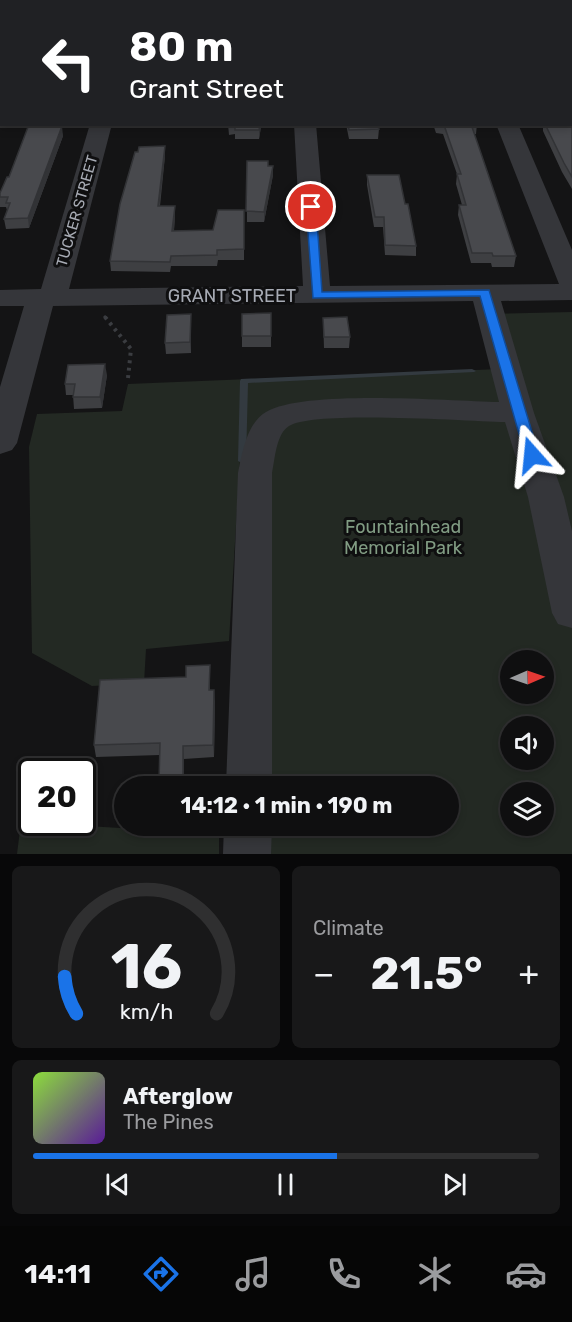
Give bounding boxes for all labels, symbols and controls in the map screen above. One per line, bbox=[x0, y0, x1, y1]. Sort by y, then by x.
text: 80 m bbox=[129, 22, 233, 72]
icon: left bbox=[30, 24, 108, 102]
text: Grant Street bbox=[129, 73, 284, 105]
street label: TUCKER STREET bbox=[52, 153, 102, 269]
pin bbox=[285, 181, 336, 232]
icon: arrive bbox=[294, 190, 327, 223]
street label: GRANT STREET bbox=[168, 285, 296, 307]
position arrow bbox=[500, 423, 564, 487]
park label: Fountainhead Memorial Park bbox=[344, 516, 463, 559]
north arrow bbox=[500, 650, 554, 704]
map controls bbox=[500, 650, 554, 836]
button: sound bbox=[500, 716, 554, 770]
speed limit sign: 20 bbox=[18, 758, 96, 836]
button: layers bbox=[500, 782, 554, 836]
text: 14:12 · 1 min · 190 m bbox=[181, 792, 392, 819]
text: Climate bbox=[313, 916, 384, 940]
text: 16 bbox=[110, 930, 182, 1004]
text: 21.5° bbox=[370, 947, 482, 1000]
text: − bbox=[313, 954, 334, 993]
text: + bbox=[518, 954, 539, 993]
text: km/h bbox=[119, 999, 173, 1024]
text: Afterglow bbox=[123, 1083, 233, 1110]
text: The Pines bbox=[123, 1110, 214, 1134]
icon: previous bbox=[101, 1168, 134, 1201]
icon: pause bbox=[269, 1168, 302, 1201]
icon: next bbox=[438, 1168, 471, 1201]
icon: directions bbox=[140, 1253, 182, 1295]
icon: music bbox=[232, 1253, 274, 1295]
icon: phone bbox=[323, 1253, 365, 1295]
icon: climate bbox=[414, 1253, 456, 1295]
icon: car bbox=[505, 1253, 547, 1295]
text: 14:11 bbox=[25, 1258, 91, 1290]

